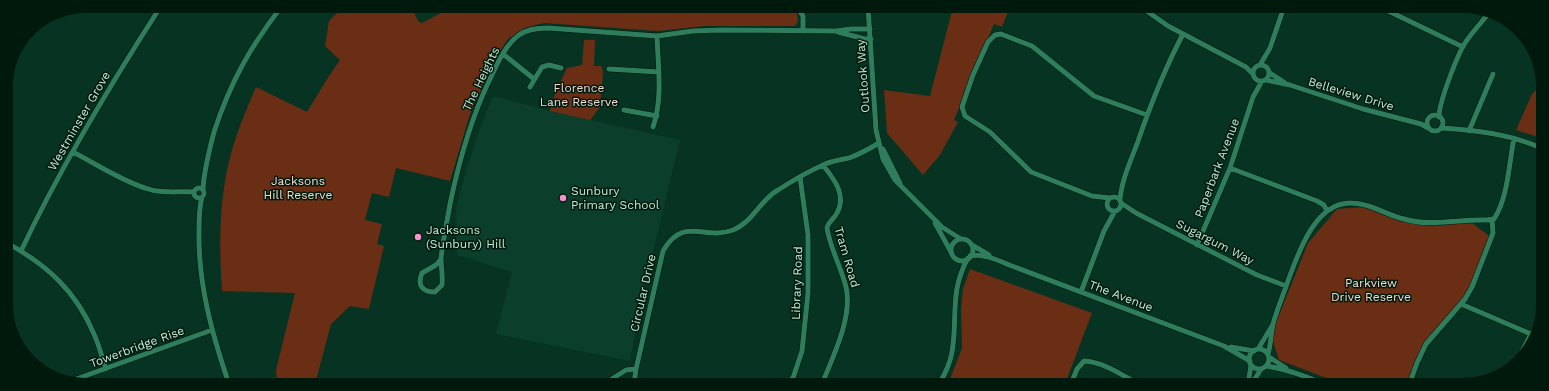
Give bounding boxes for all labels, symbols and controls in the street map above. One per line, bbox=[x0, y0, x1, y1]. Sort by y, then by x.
street label: Outlook Way bbox=[853, 38, 873, 113]
street label: The Heights bbox=[460, 45, 502, 113]
street label: Westminster Grove bbox=[45, 69, 113, 173]
street label: Belleview Drive bbox=[1307, 74, 1396, 114]
park label: Florence Lane Reserve bbox=[540, 81, 618, 109]
street label: Paperbark Avenue bbox=[1192, 116, 1242, 220]
park label: Jacksons Hill Reserve bbox=[263, 174, 333, 202]
place label: Sunbury Primary School bbox=[571, 184, 660, 212]
marker: Sunbury Primary School bbox=[558, 193, 568, 203]
street label: Sugargum Way bbox=[1174, 216, 1257, 268]
place label: Jacksons (Sunbury) Hill bbox=[426, 223, 506, 251]
street label: Tram Road bbox=[832, 225, 862, 289]
marker: Jacksons (Sunbury) Hill bbox=[413, 232, 423, 242]
street label: Library Road bbox=[789, 246, 805, 320]
street label: Circular Drive bbox=[627, 253, 659, 333]
park label: Parkview Drive Reserve bbox=[1331, 276, 1411, 304]
street label: The Avenue bbox=[1087, 277, 1155, 315]
street label: Towerbridge Rise bbox=[88, 323, 186, 371]

